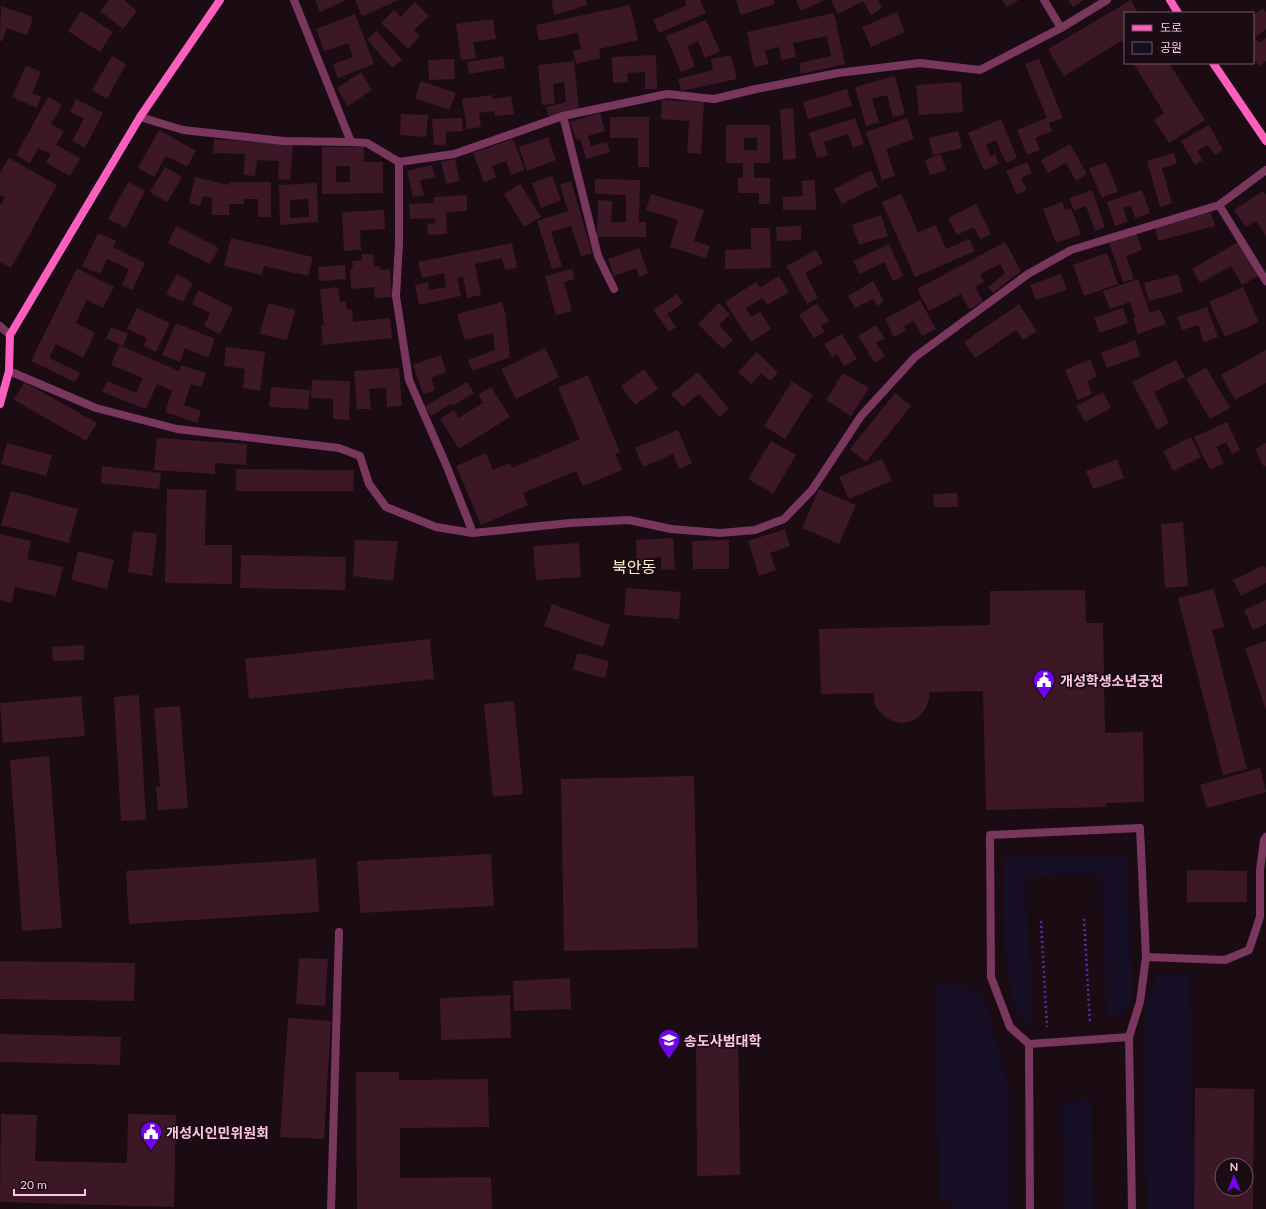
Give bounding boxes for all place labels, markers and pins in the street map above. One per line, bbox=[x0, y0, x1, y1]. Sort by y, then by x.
public building icon: 개성학생소년궁전 bbox=[1031, 667, 1057, 700]
place label: 개성학생소년궁전 bbox=[1060, 672, 1163, 689]
school or university icon: 송도사범대학 bbox=[656, 1027, 682, 1060]
place label: 송도사범대학 bbox=[684, 1032, 761, 1049]
public building icon: 개성시인민위원회 bbox=[138, 1119, 164, 1152]
place label: 개성시인민위원회 bbox=[166, 1124, 269, 1141]

